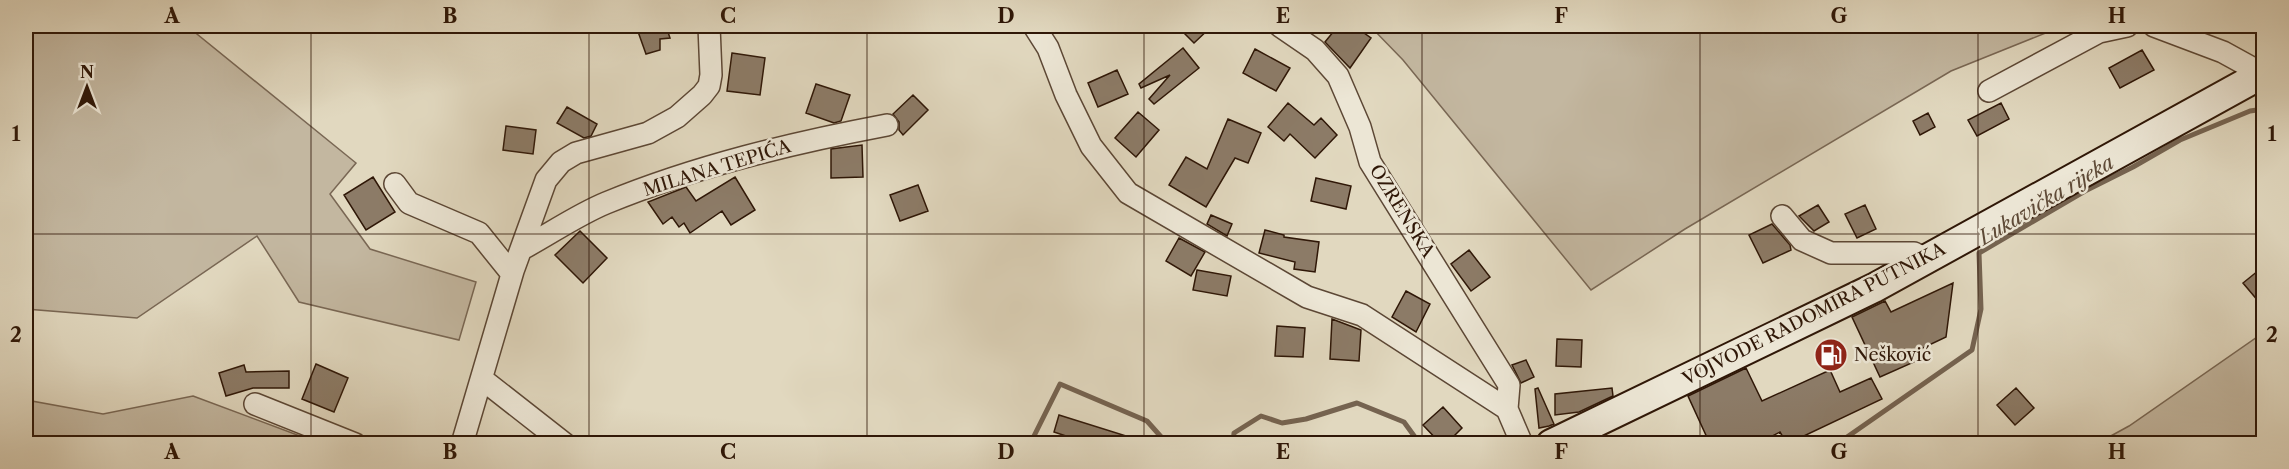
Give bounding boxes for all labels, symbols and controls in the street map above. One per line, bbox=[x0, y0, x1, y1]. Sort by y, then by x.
text: A bbox=[163, 4, 180, 28]
text: B bbox=[443, 4, 458, 28]
text: C bbox=[720, 4, 736, 28]
text: D bbox=[997, 4, 1015, 28]
text: E bbox=[1276, 4, 1290, 28]
text: F bbox=[1554, 4, 1568, 28]
text: G bbox=[1831, 4, 1848, 28]
text: H bbox=[2108, 4, 2126, 28]
north arrow bbox=[57, 57, 117, 117]
text: N bbox=[80, 62, 94, 82]
text: 1 bbox=[12, 122, 21, 146]
text: 1 bbox=[2268, 122, 2277, 146]
street label: MILANA TEPIĆA bbox=[640, 134, 794, 201]
water label: Lukavička rijeka bbox=[1972, 150, 2118, 251]
street label: OZRENSKA bbox=[1365, 160, 1440, 262]
street label: VOJVODE RADOMIRA PUTNIKA bbox=[1678, 238, 1950, 391]
text: 2 bbox=[10, 323, 22, 347]
text: 2 bbox=[2266, 323, 2278, 347]
fuel station icon: Nešković bbox=[1813, 337, 1849, 373]
place label: Nešković bbox=[1854, 344, 1931, 366]
text: A bbox=[163, 440, 180, 464]
text: B bbox=[443, 440, 458, 464]
text: C bbox=[720, 440, 736, 464]
text: D bbox=[997, 440, 1015, 464]
text: E bbox=[1276, 440, 1290, 464]
text: F bbox=[1554, 440, 1568, 464]
text: G bbox=[1831, 440, 1848, 464]
text: H bbox=[2108, 440, 2126, 464]

